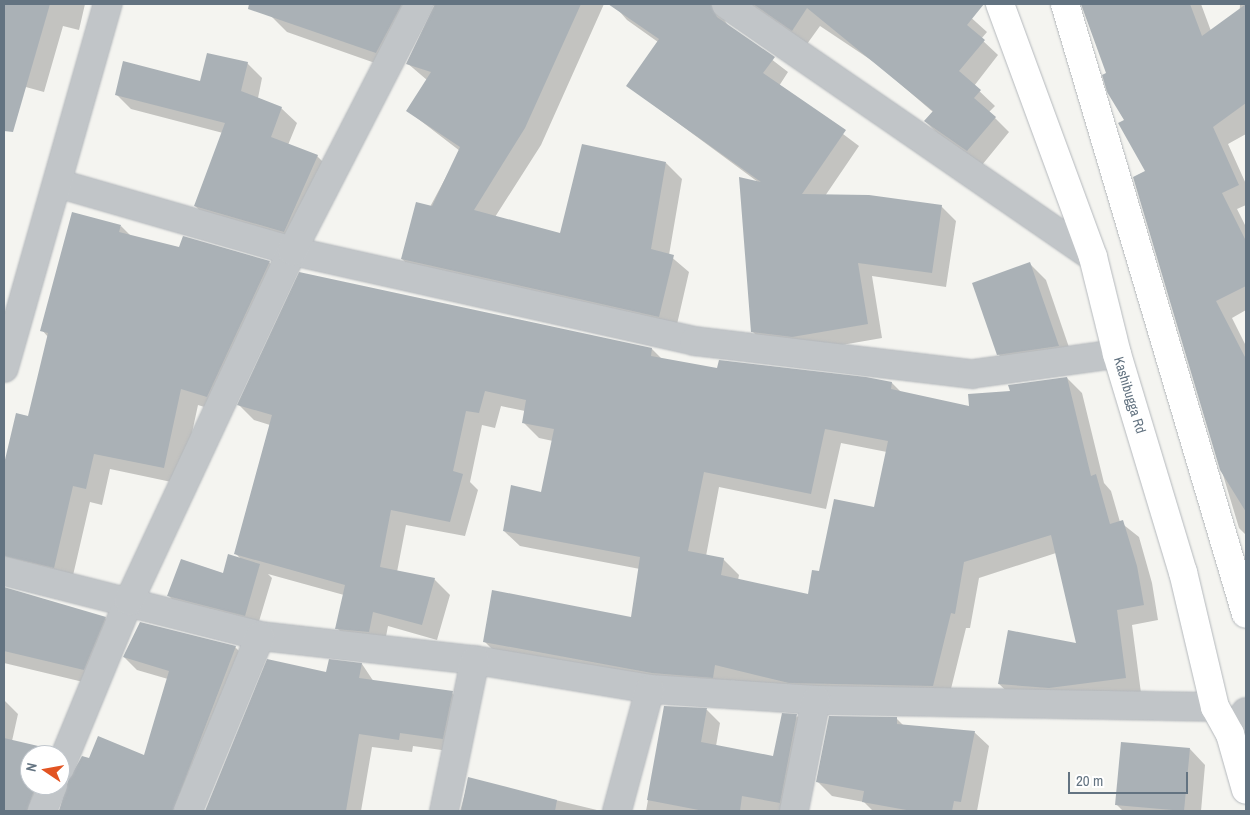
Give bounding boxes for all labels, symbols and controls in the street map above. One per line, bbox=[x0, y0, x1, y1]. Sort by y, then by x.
street label: Kashibugga Rd bbox=[1110, 355, 1150, 435]
north arrow bbox=[20, 745, 70, 795]
text: N bbox=[22, 761, 41, 773]
scale bar bbox=[1070, 762, 1190, 794]
text: 20 m bbox=[1076, 770, 1103, 791]

